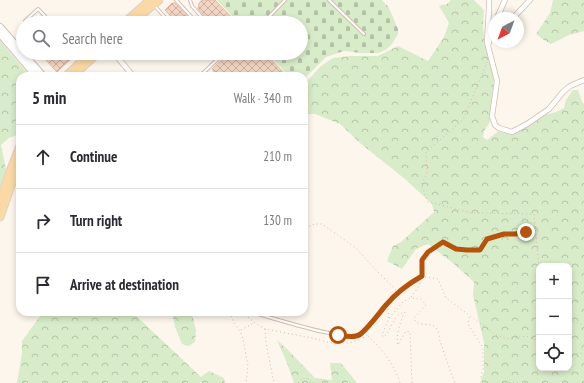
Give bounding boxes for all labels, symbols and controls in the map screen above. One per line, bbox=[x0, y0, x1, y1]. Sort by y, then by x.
north arrow bbox=[488, 12, 524, 48]
search box bbox=[16, 16, 308, 60]
icon: search bbox=[30, 27, 52, 49]
text: Search here bbox=[62, 29, 123, 48]
text: 5 min bbox=[32, 87, 66, 109]
text: Walk · 340 m bbox=[234, 90, 292, 107]
icon: ahead bbox=[32, 146, 54, 168]
text: Continue bbox=[70, 147, 117, 166]
text: 210 m bbox=[263, 148, 292, 165]
icon: right bbox=[32, 210, 54, 232]
text: Turn right bbox=[70, 211, 122, 230]
text: 130 m bbox=[263, 212, 292, 229]
route end bbox=[517, 223, 535, 241]
map controls bbox=[536, 263, 572, 371]
button: + bbox=[536, 263, 572, 299]
icon: arrive bbox=[32, 274, 54, 296]
text: Arrive at destination bbox=[70, 275, 179, 294]
button: − bbox=[536, 299, 572, 335]
route start bbox=[329, 326, 347, 344]
button: locate bbox=[536, 335, 572, 371]

